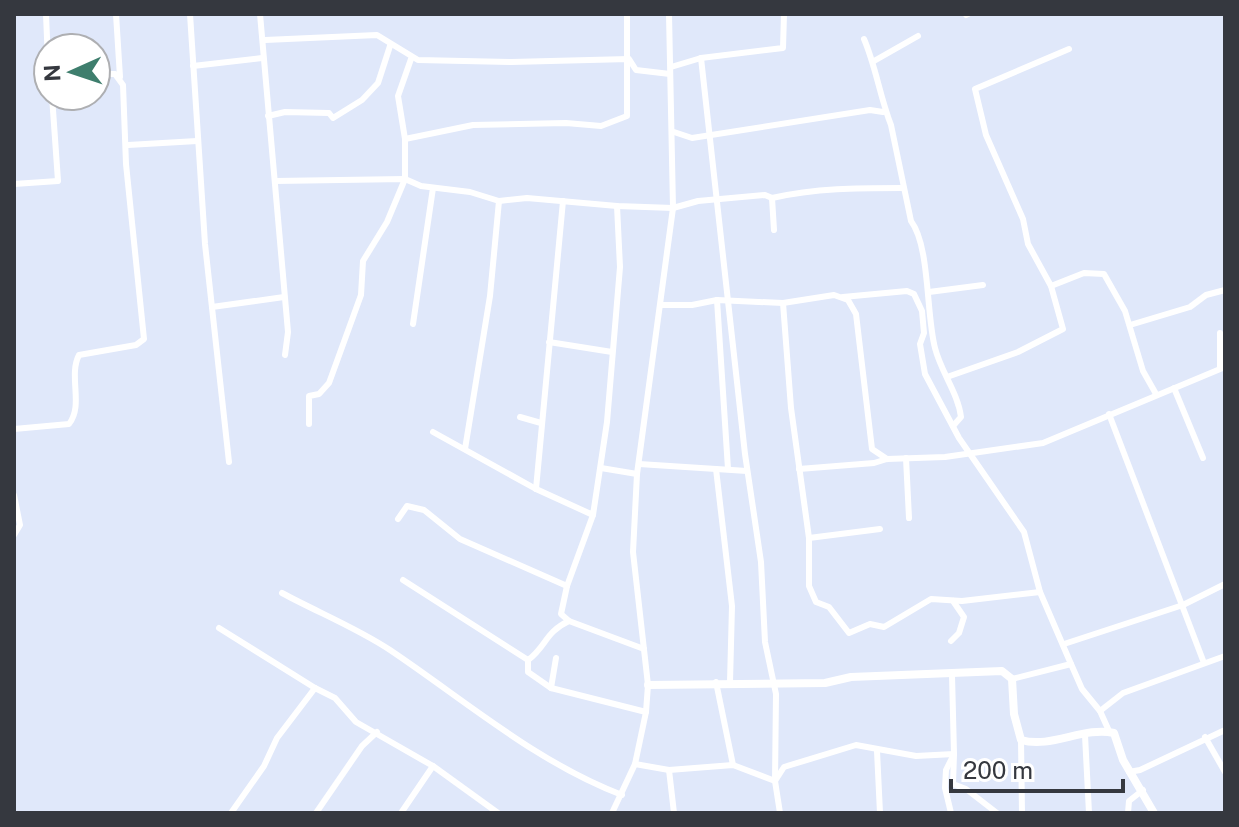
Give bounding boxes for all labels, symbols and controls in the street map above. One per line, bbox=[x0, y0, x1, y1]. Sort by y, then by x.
north arrow bbox=[32, 32, 112, 112]
text: N bbox=[39, 64, 65, 82]
scale bar bbox=[951, 743, 1123, 793]
text: 200 m bbox=[963, 756, 1033, 784]

